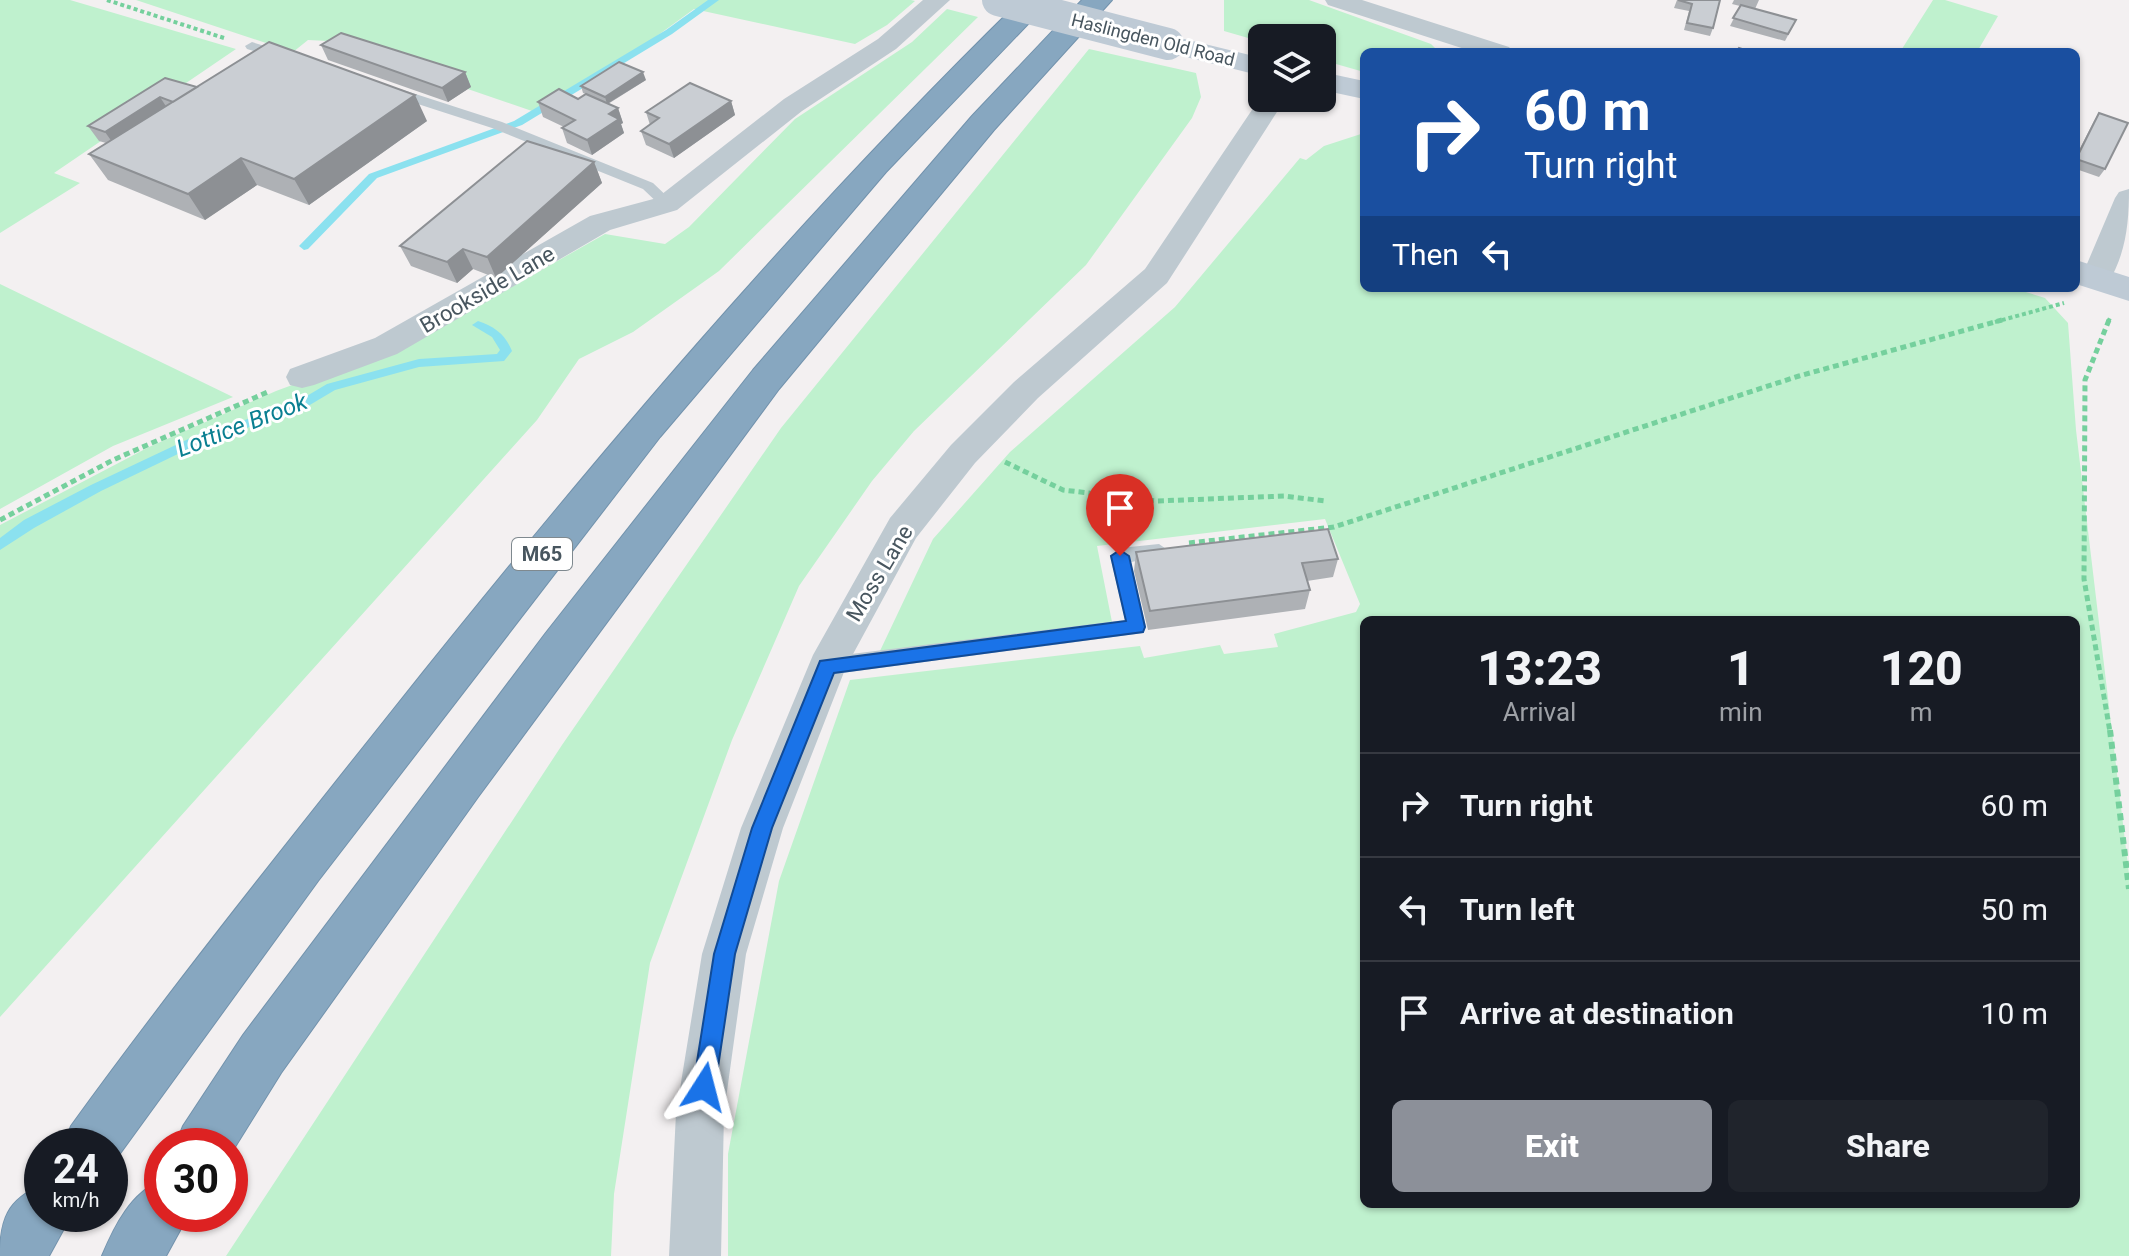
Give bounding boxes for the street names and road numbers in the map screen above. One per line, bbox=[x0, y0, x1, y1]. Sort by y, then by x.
street label: Haslingden Old Road bbox=[1069, 9, 1237, 70]
street label: Brookside Lane bbox=[416, 241, 559, 338]
street label: Moss Lane bbox=[841, 521, 918, 626]
road number: M65 bbox=[512, 538, 572, 570]

